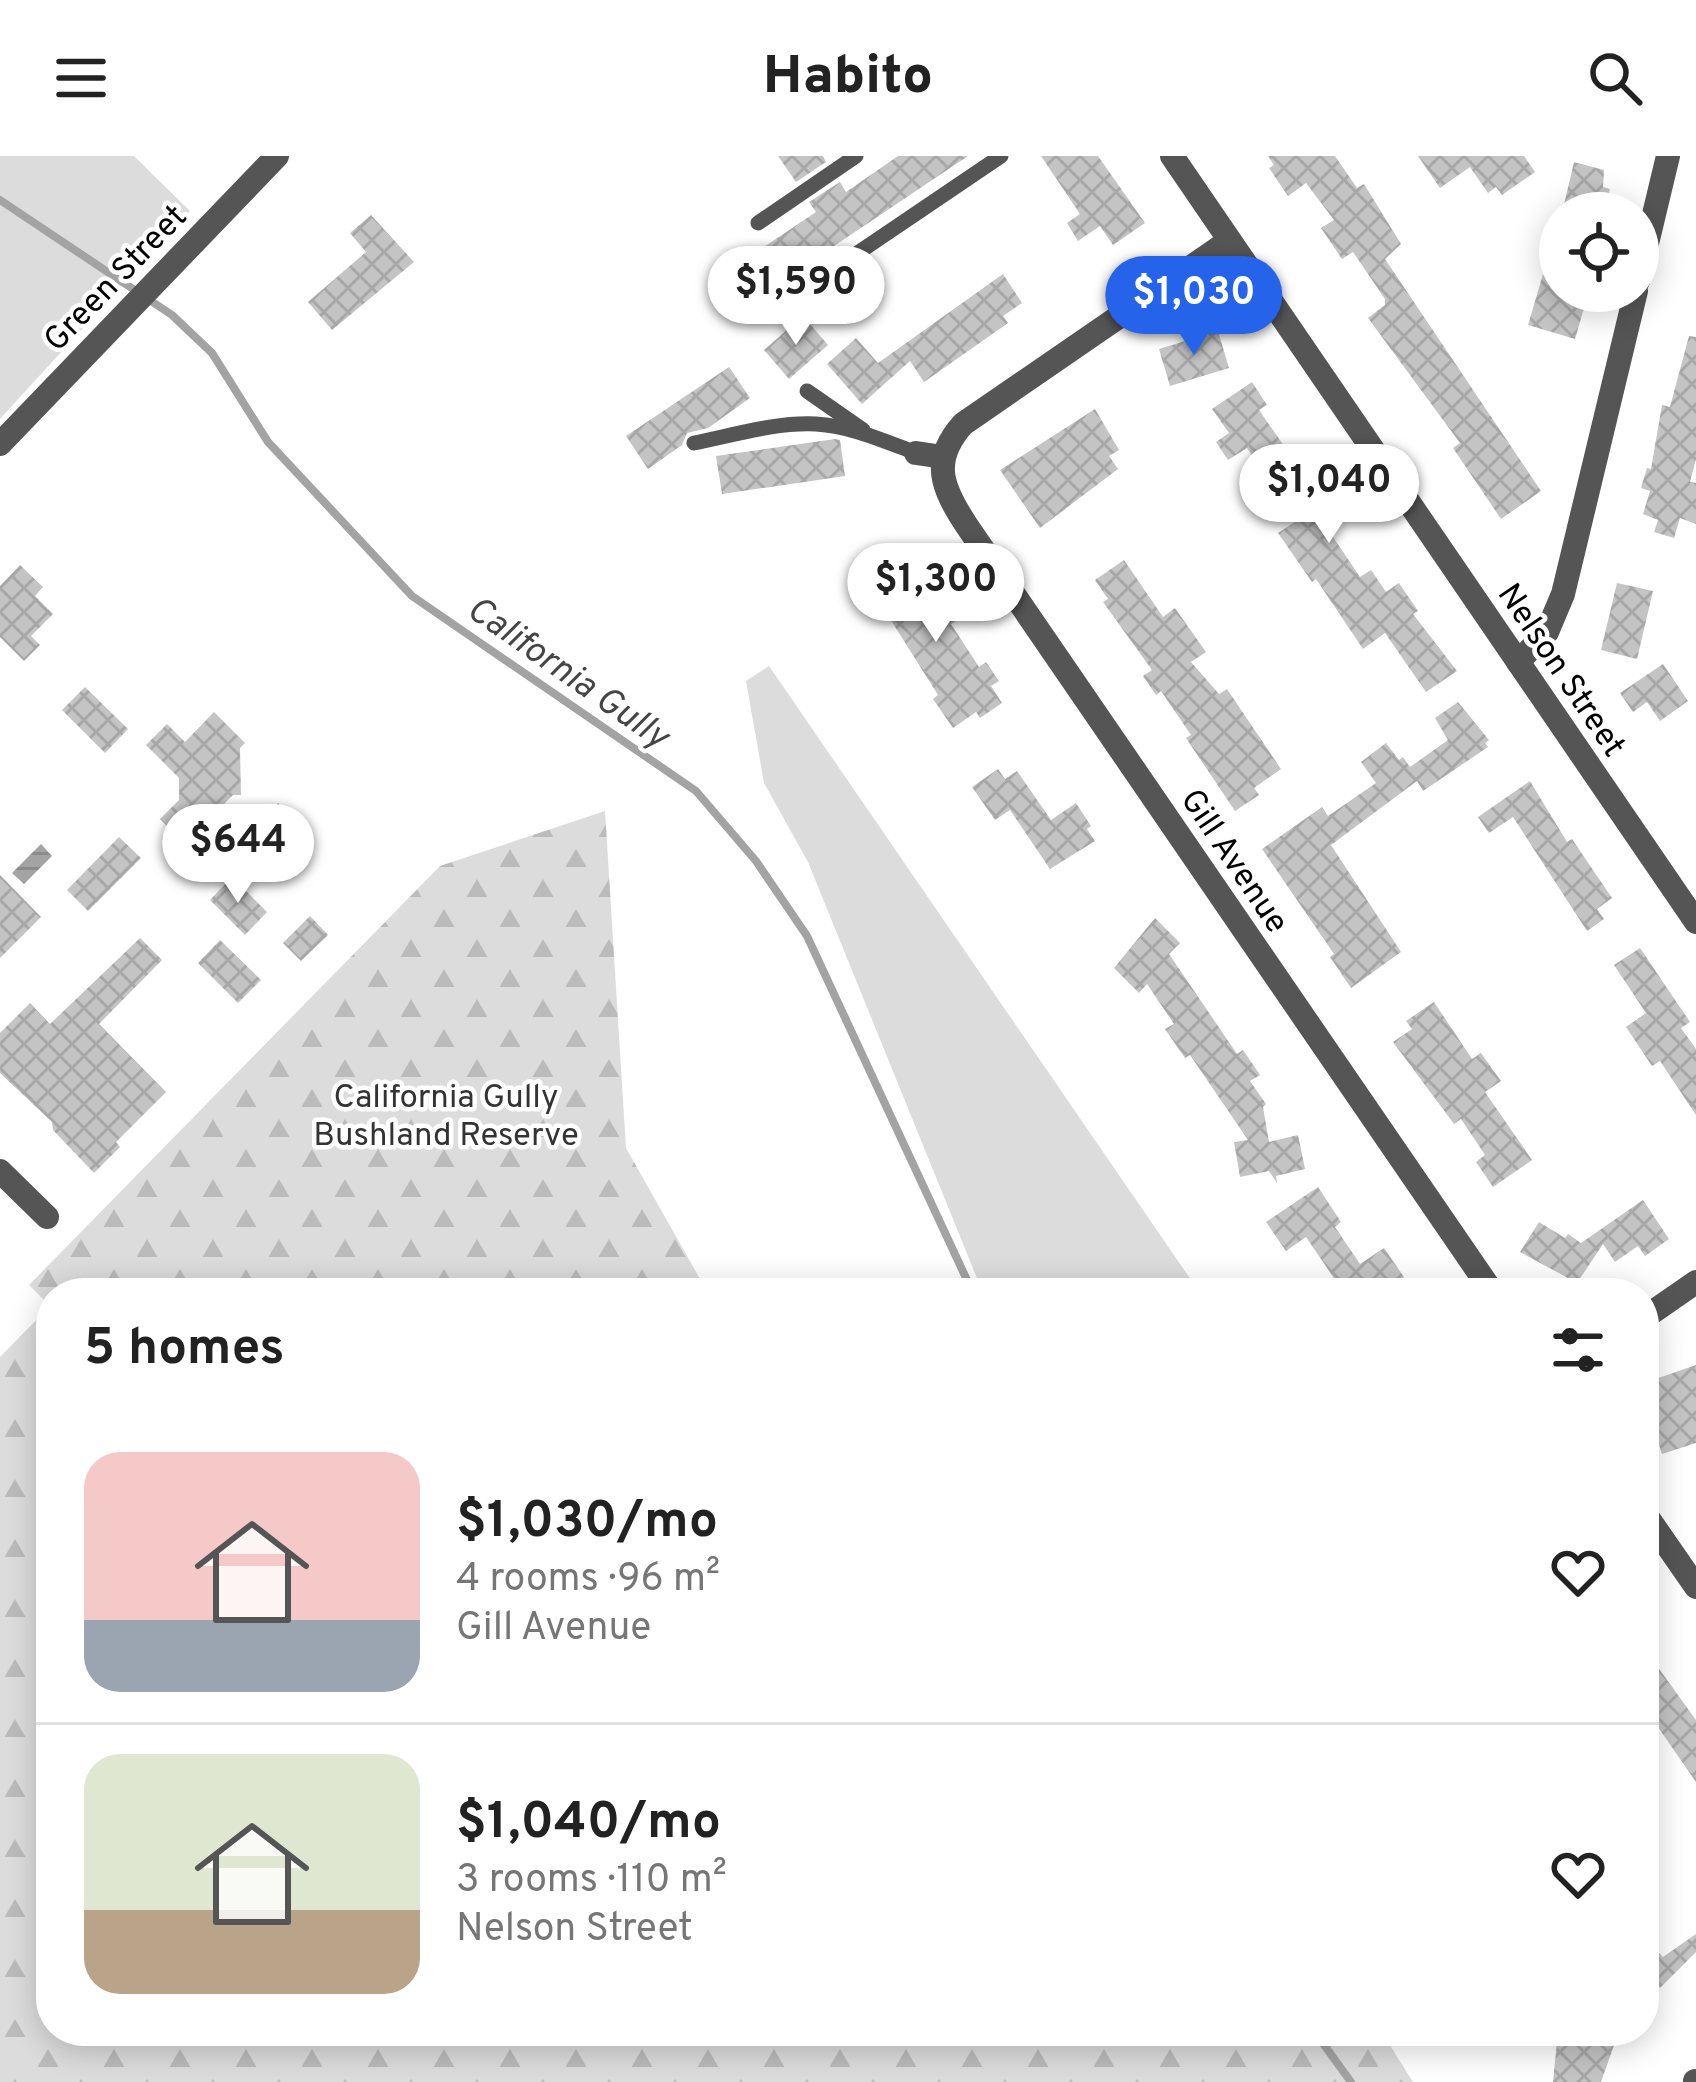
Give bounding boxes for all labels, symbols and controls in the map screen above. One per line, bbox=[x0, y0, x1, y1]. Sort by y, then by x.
text: Habito bbox=[763, 44, 933, 113]
icon: menu bbox=[48, 45, 114, 111]
icon: search bbox=[1582, 45, 1648, 111]
map controls bbox=[1539, 192, 1659, 312]
button: locate bbox=[1539, 192, 1659, 312]
street label: Green Street bbox=[36, 197, 197, 362]
pin: $1,590 bbox=[698, 246, 894, 348]
pin: $1,030 bbox=[1096, 256, 1292, 358]
text: $1,590 bbox=[735, 260, 857, 309]
text: $1,030 bbox=[1132, 270, 1256, 319]
pin: $1,040 bbox=[1231, 444, 1427, 546]
text: $1,040 bbox=[1266, 458, 1392, 507]
pin: $1,300 bbox=[838, 543, 1034, 645]
text: $1,300 bbox=[874, 557, 998, 606]
street label: Nelson Street bbox=[1486, 576, 1633, 766]
water label: California Gully bbox=[456, 587, 679, 763]
street label: Gill Avenue bbox=[1169, 782, 1296, 942]
pin: $644 bbox=[167, 804, 309, 906]
text: $644 bbox=[189, 818, 287, 867]
park label: California Gully Bushland Reserve bbox=[313, 1078, 579, 1158]
icon: filters bbox=[1545, 1317, 1611, 1383]
text: 5 homes bbox=[84, 1318, 285, 1383]
text: $1,030/mo bbox=[456, 1491, 718, 1556]
icon: home bbox=[180, 1500, 324, 1644]
icon: heart bbox=[1545, 1539, 1611, 1605]
text: 4 rooms · 96 m² bbox=[456, 1556, 720, 1605]
text: Gill Avenue bbox=[456, 1605, 651, 1654]
text: $1,040/mo bbox=[456, 1792, 721, 1857]
icon: home bbox=[180, 1802, 324, 1946]
icon: heart bbox=[1545, 1841, 1611, 1907]
text: 3 rooms · 110 m² bbox=[456, 1857, 727, 1906]
text: Nelson Street bbox=[456, 1906, 693, 1955]

